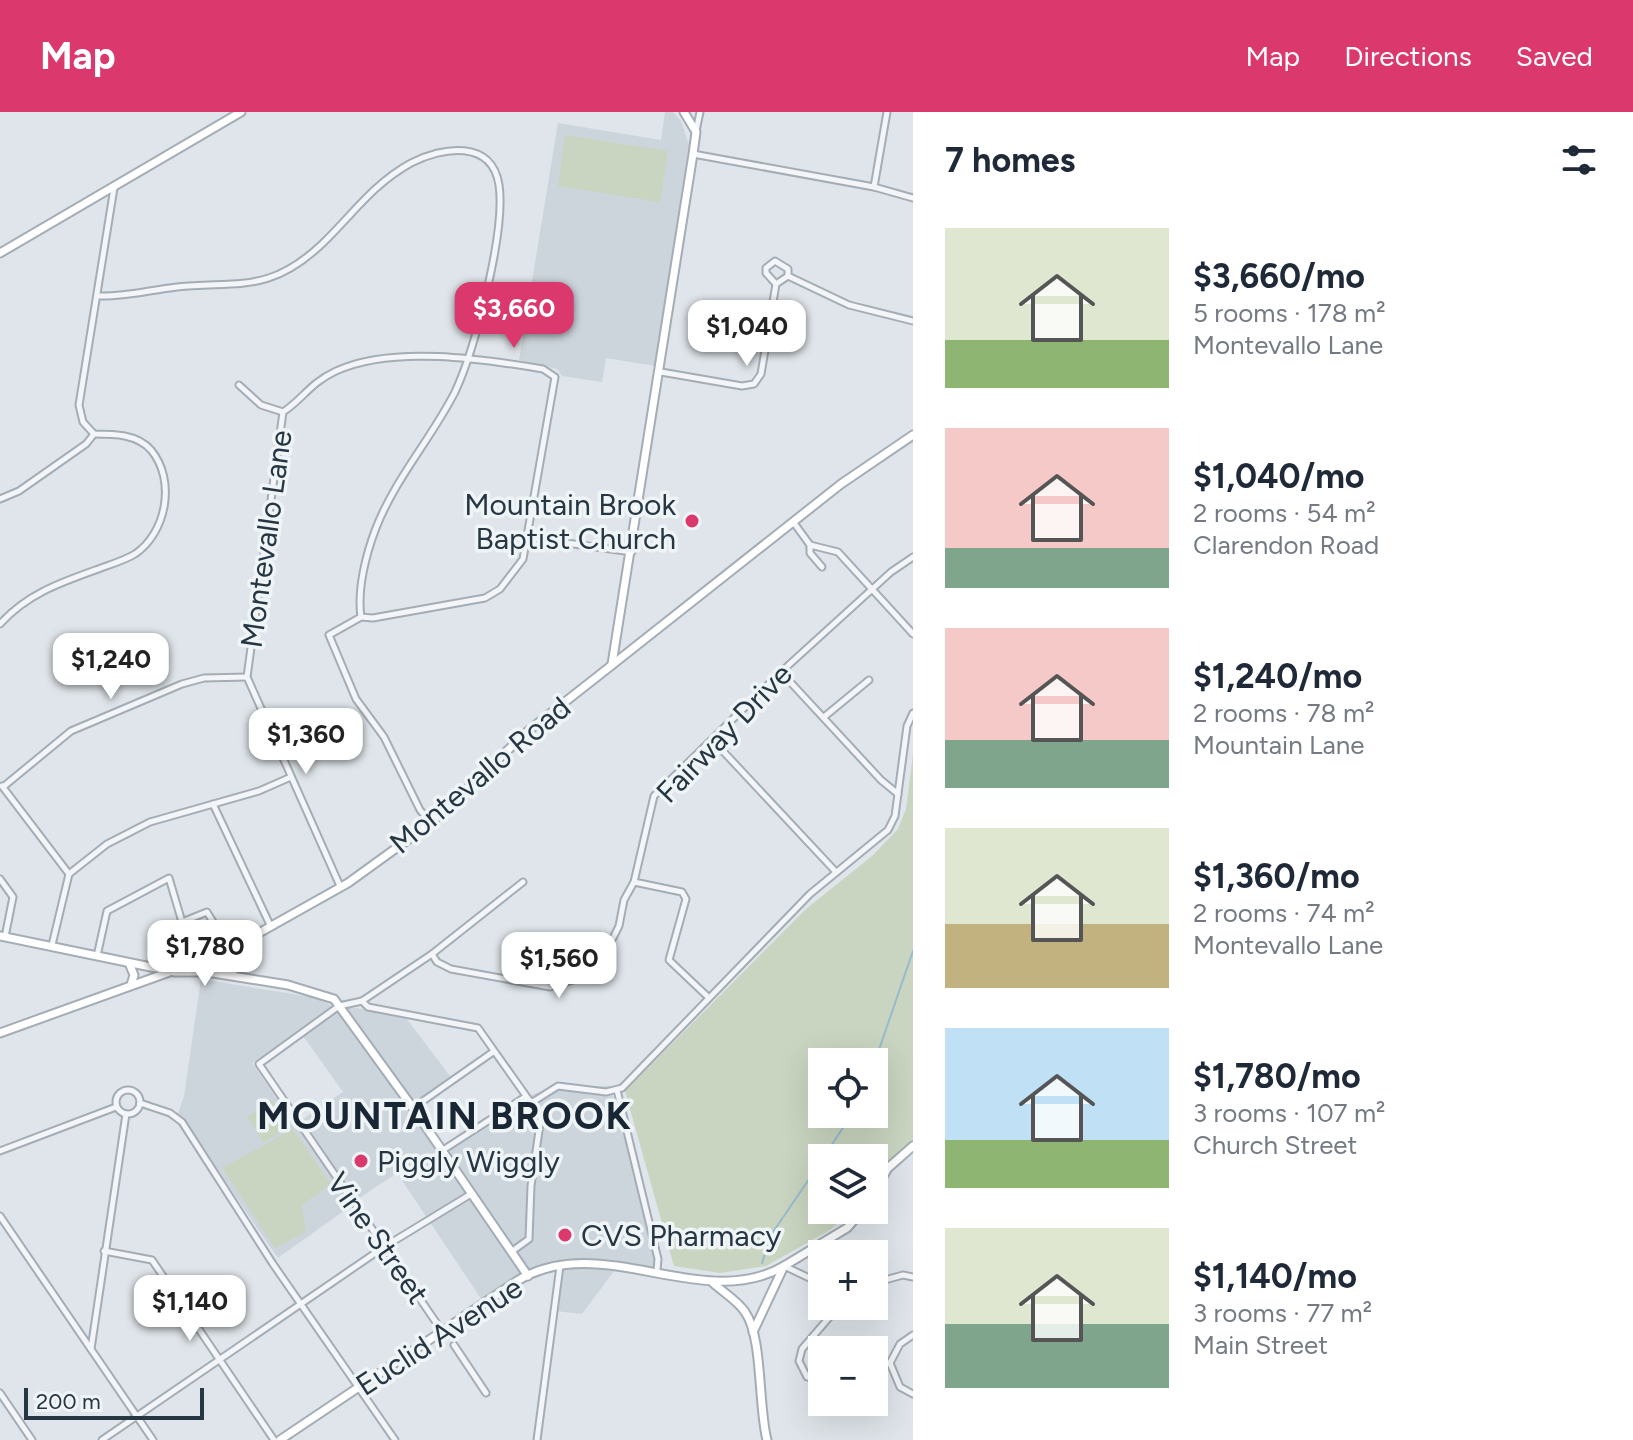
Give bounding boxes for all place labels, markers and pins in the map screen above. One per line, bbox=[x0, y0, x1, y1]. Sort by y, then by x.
pin: $3,660 bbox=[449, 282, 579, 350]
pin: $1,040 bbox=[682, 300, 812, 368]
place label: Mountain Brook Baptist Church bbox=[464, 486, 676, 557]
marker: Mountain Brook Baptist Church bbox=[683, 512, 701, 530]
pin: $1,240 bbox=[46, 633, 176, 701]
pin: $1,360 bbox=[241, 708, 371, 776]
pin: $1,780 bbox=[140, 920, 270, 988]
pin: $1,560 bbox=[494, 932, 624, 1000]
place label: Piggly Wiggly bbox=[377, 1143, 560, 1180]
marker: Piggly Wiggly bbox=[352, 1152, 370, 1170]
place label: CVS Pharmacy bbox=[581, 1217, 781, 1254]
marker: CVS Pharmacy bbox=[556, 1226, 574, 1244]
pin: $1,140 bbox=[125, 1275, 255, 1343]

